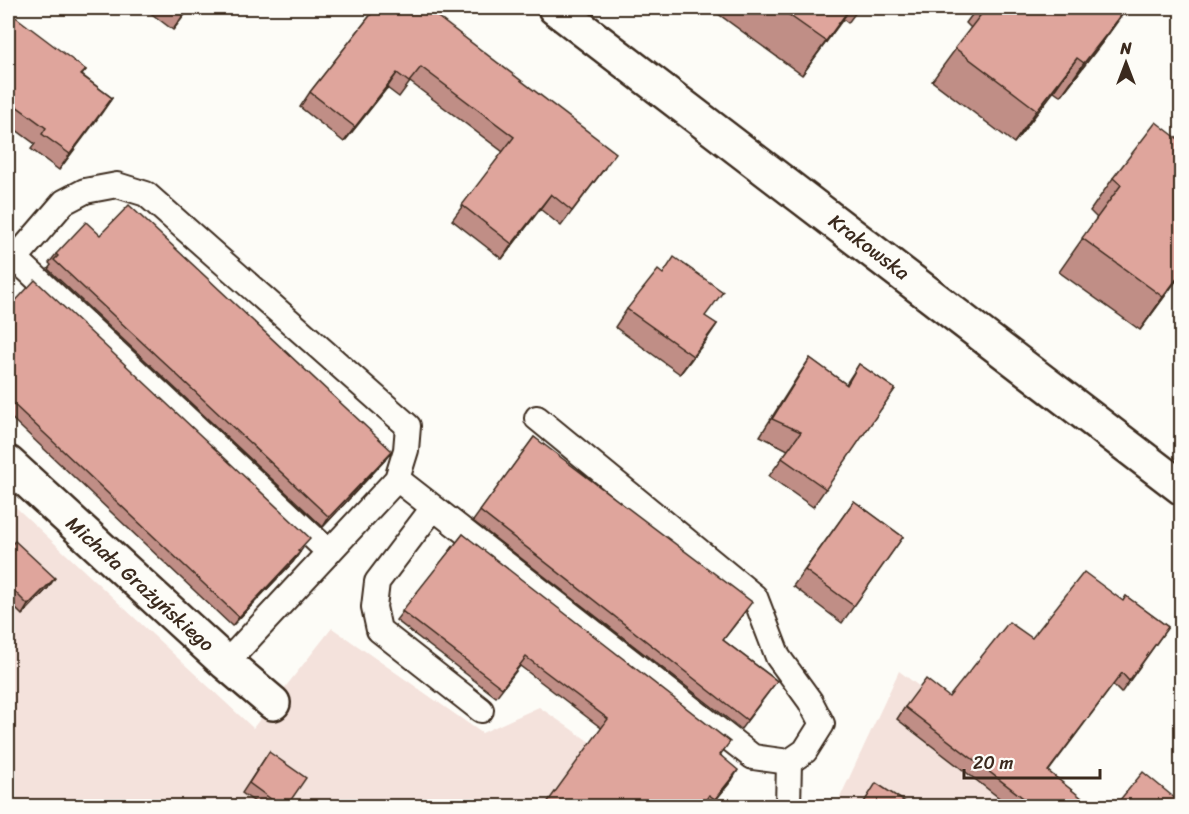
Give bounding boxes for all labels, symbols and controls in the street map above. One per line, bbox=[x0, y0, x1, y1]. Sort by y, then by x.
north arrow bbox=[1096, 33, 1156, 93]
text: N bbox=[1119, 34, 1132, 63]
street label: Krakowska bbox=[821, 204, 917, 290]
street label: Michała Grażyńskiego bbox=[57, 507, 223, 661]
scale bar bbox=[964, 742, 1100, 780]
text: 20 m bbox=[973, 747, 1013, 779]

